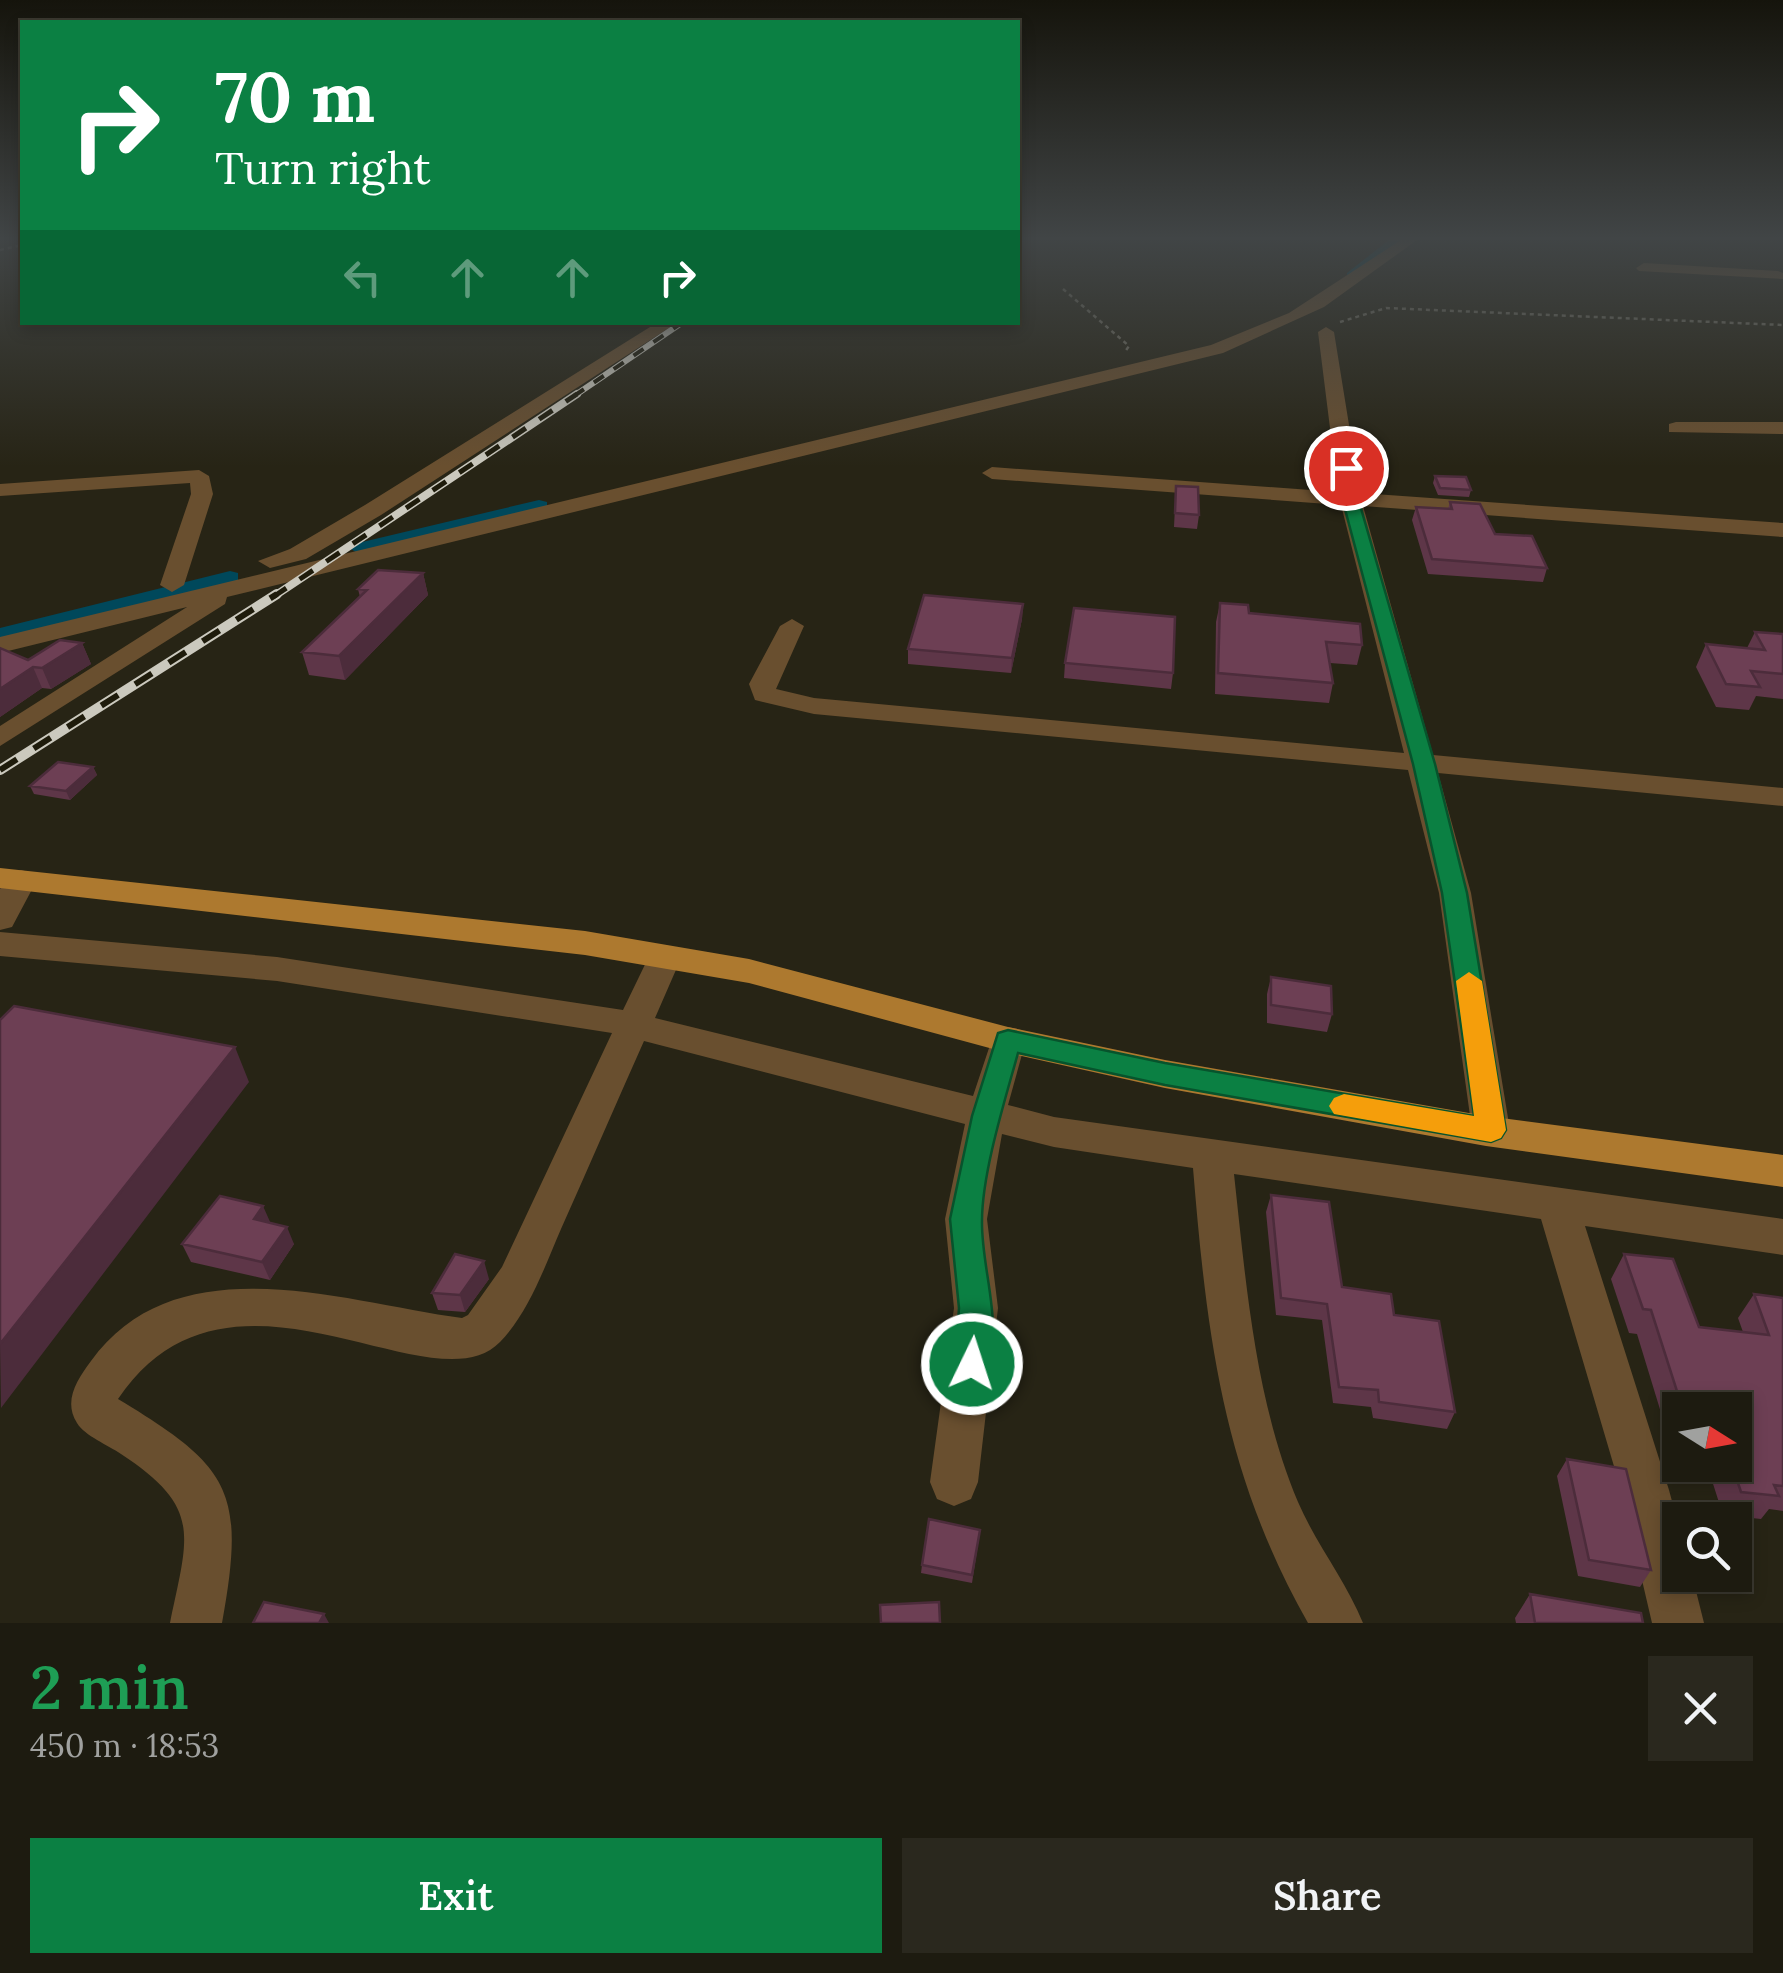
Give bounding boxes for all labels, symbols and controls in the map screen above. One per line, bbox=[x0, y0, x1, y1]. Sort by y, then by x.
text: 70 m bbox=[215, 52, 375, 141]
icon: right bbox=[50, 60, 180, 190]
text: Turn right bbox=[215, 139, 431, 196]
icon: left bbox=[335, 250, 390, 305]
icon: ahead bbox=[440, 250, 495, 305]
icon: ahead bbox=[545, 250, 600, 305]
icon: right bbox=[650, 250, 705, 305]
pin bbox=[1304, 426, 1389, 511]
icon: arrive bbox=[1319, 441, 1374, 496]
position arrow bbox=[920, 1312, 1024, 1416]
north arrow bbox=[1662, 1392, 1752, 1482]
map controls bbox=[1662, 1392, 1752, 1592]
button: search bbox=[1662, 1502, 1752, 1592]
text: 2 min bbox=[30, 1649, 189, 1725]
button: close bbox=[1648, 1656, 1753, 1761]
text: 450 m · 18:53 bbox=[30, 1725, 219, 1766]
button: Exit bbox=[30, 1838, 882, 1953]
button: Share bbox=[902, 1838, 1753, 1953]

